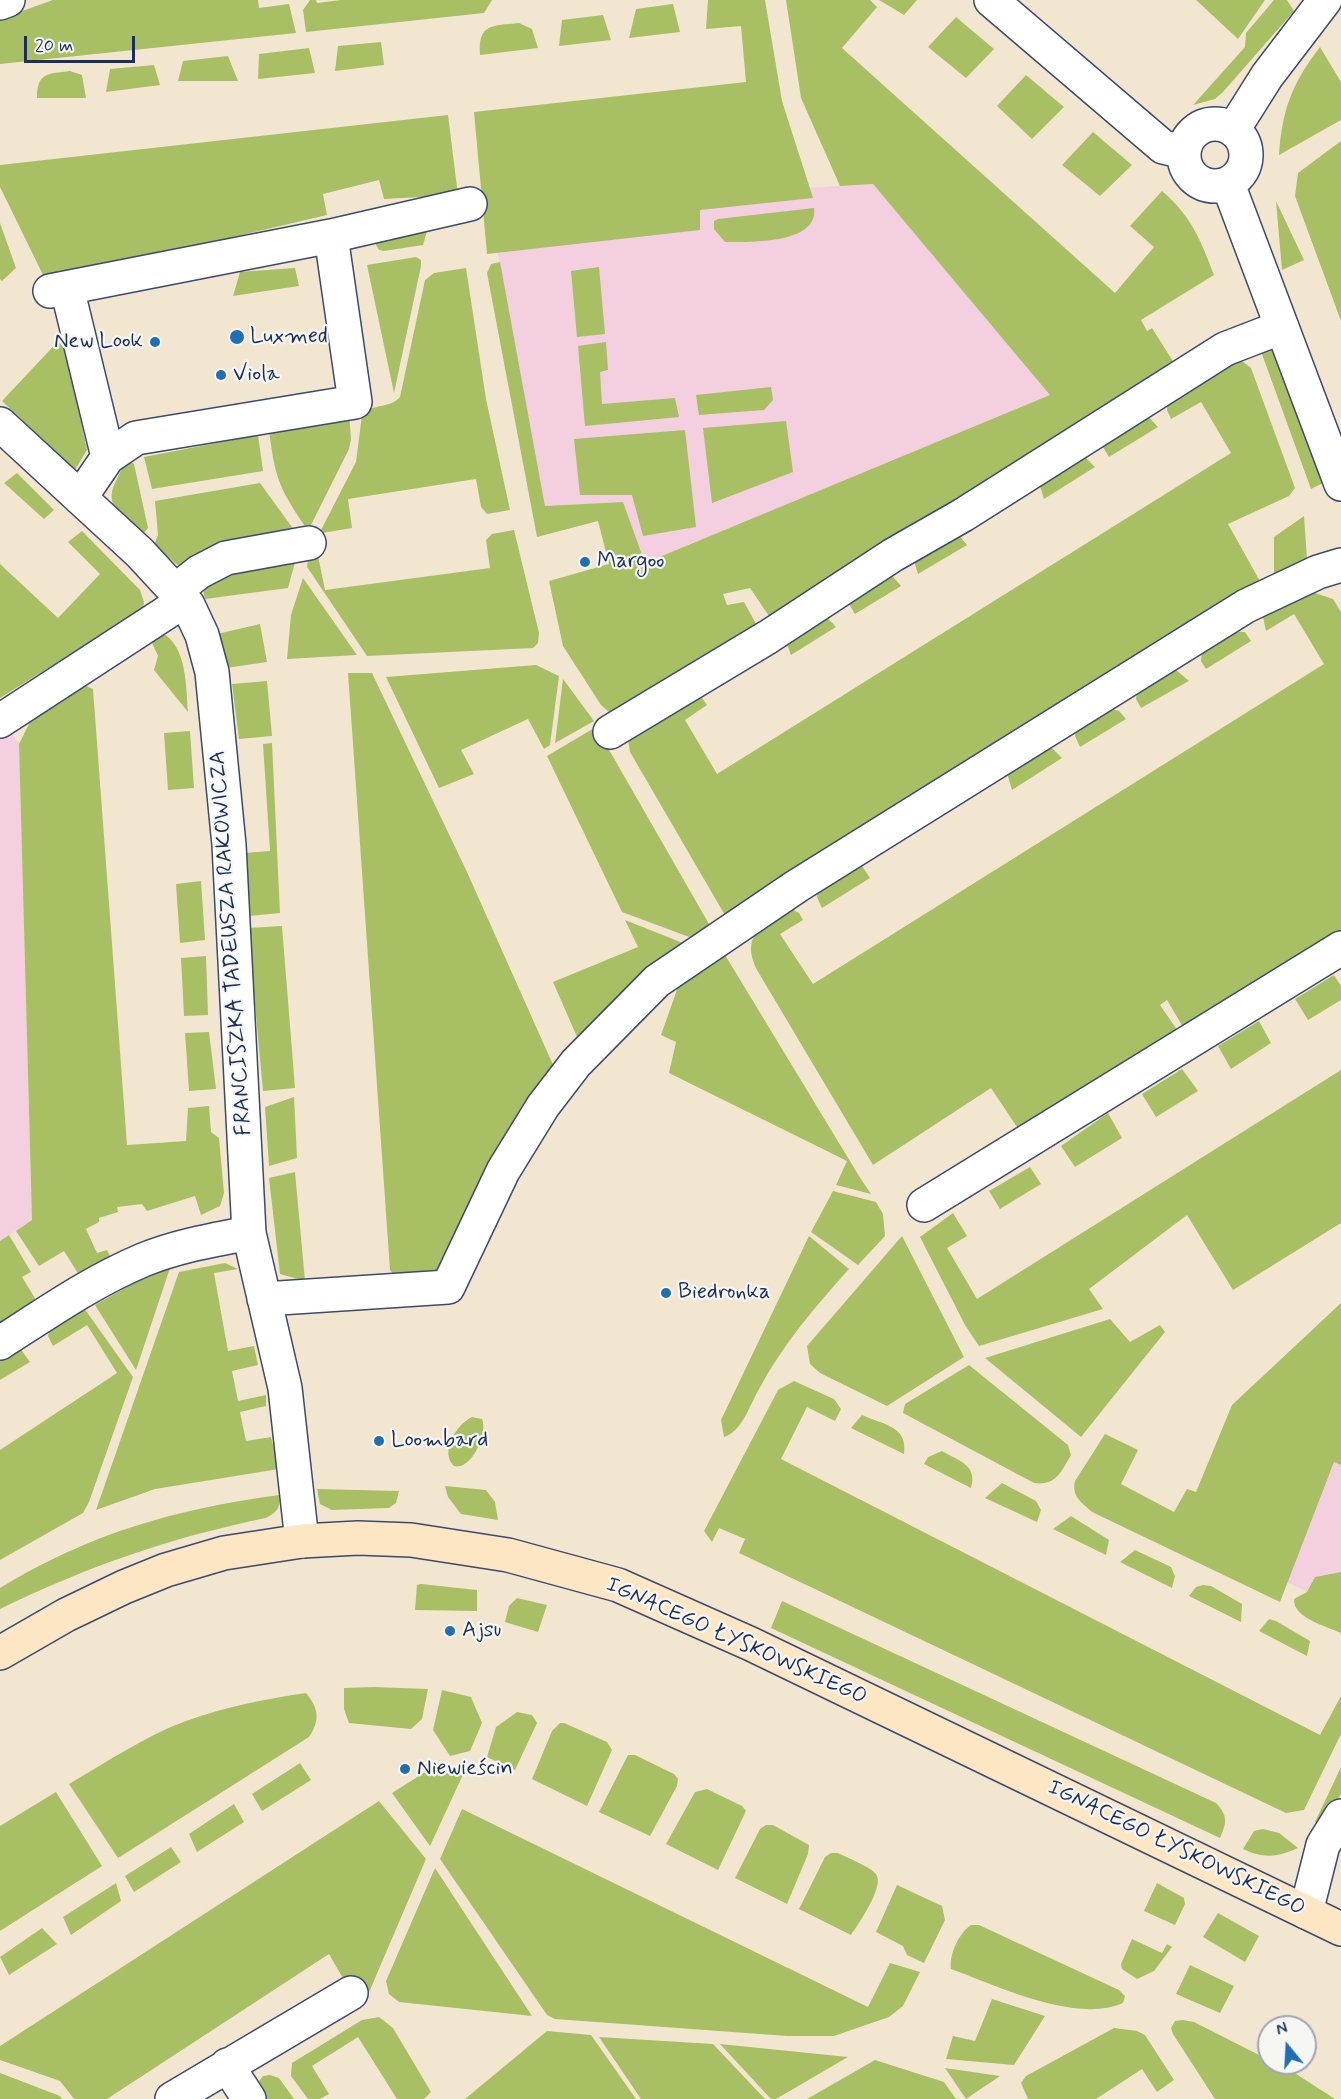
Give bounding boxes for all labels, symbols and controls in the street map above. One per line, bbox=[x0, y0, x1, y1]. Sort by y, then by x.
scale bar bbox=[27, 24, 138, 62]
text: 20 m bbox=[35, 34, 73, 58]
place label: Luxmed bbox=[250, 324, 328, 350]
marker: Luxmed bbox=[228, 328, 246, 346]
place label: New Look bbox=[54, 329, 143, 355]
marker: New Look bbox=[148, 335, 162, 349]
place label: Viola bbox=[233, 362, 280, 388]
marker: Viola bbox=[214, 368, 228, 382]
place label: Margoo bbox=[597, 549, 664, 575]
marker: Margoo bbox=[578, 555, 592, 569]
street label: FRANCISZKA TADEUSZA RAKOWICZA bbox=[205, 749, 259, 1137]
place label: Biedronka bbox=[678, 1280, 770, 1306]
marker: Biedronka bbox=[659, 1286, 673, 1300]
place label: Loombard bbox=[391, 1428, 488, 1454]
marker: Loombard bbox=[372, 1434, 386, 1448]
street label: IGNACEGO ŁYSKOWSKIEGO bbox=[601, 1572, 871, 1712]
place label: Ajsu bbox=[462, 1618, 501, 1644]
marker: Ajsu bbox=[443, 1624, 457, 1638]
place label: Niewieścin bbox=[417, 1756, 513, 1782]
marker: Niewieścin bbox=[398, 1762, 412, 1776]
street label: IGNACEGO ŁYSKOWSKIEGO bbox=[1043, 1775, 1309, 1923]
north arrow bbox=[1257, 2015, 1317, 2075]
text: N bbox=[1274, 2018, 1290, 2041]

